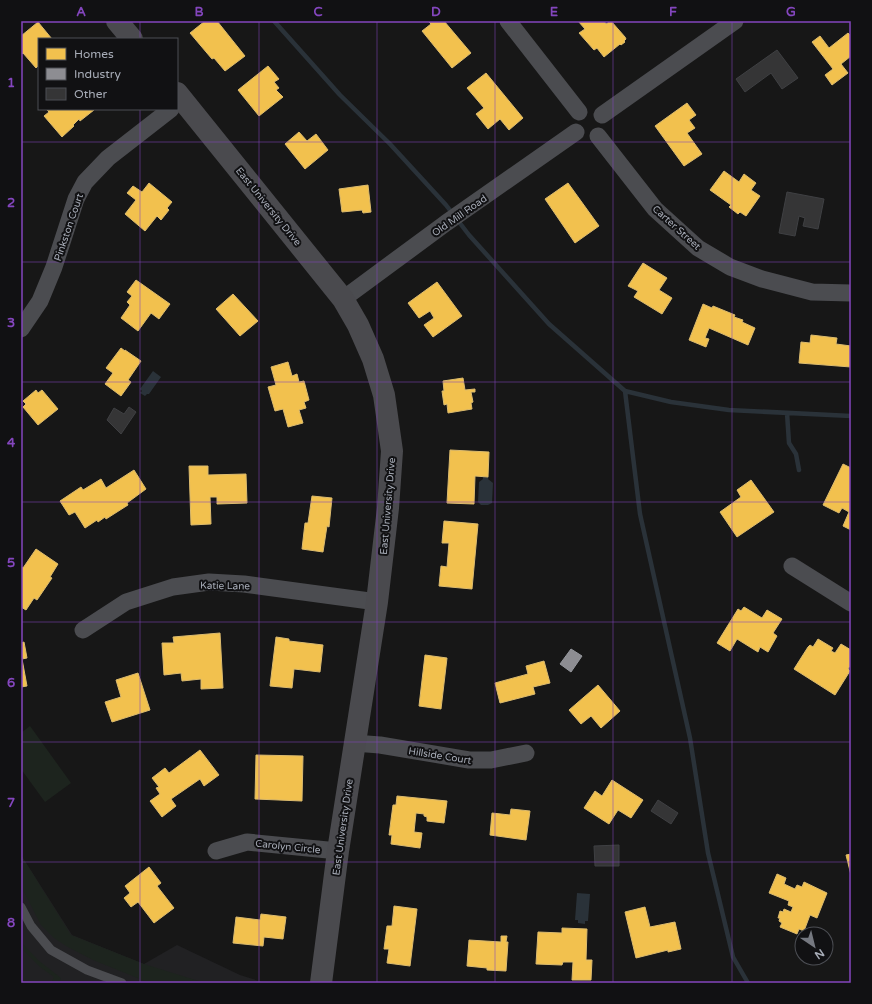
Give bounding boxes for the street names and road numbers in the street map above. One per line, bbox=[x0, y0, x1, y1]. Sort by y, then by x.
street label: East University Drive bbox=[233, 165, 304, 249]
street label: Pinkston Court bbox=[52, 192, 86, 263]
street label: Old Mill Road bbox=[430, 192, 489, 239]
street label: Carter Street bbox=[650, 203, 703, 253]
street label: East University Drive bbox=[378, 457, 398, 555]
street label: Katie Lane bbox=[200, 580, 250, 592]
street label: Hillside Court bbox=[408, 745, 472, 767]
street label: East University Drive bbox=[330, 778, 356, 876]
street label: Carolyn Circle bbox=[255, 838, 321, 856]

